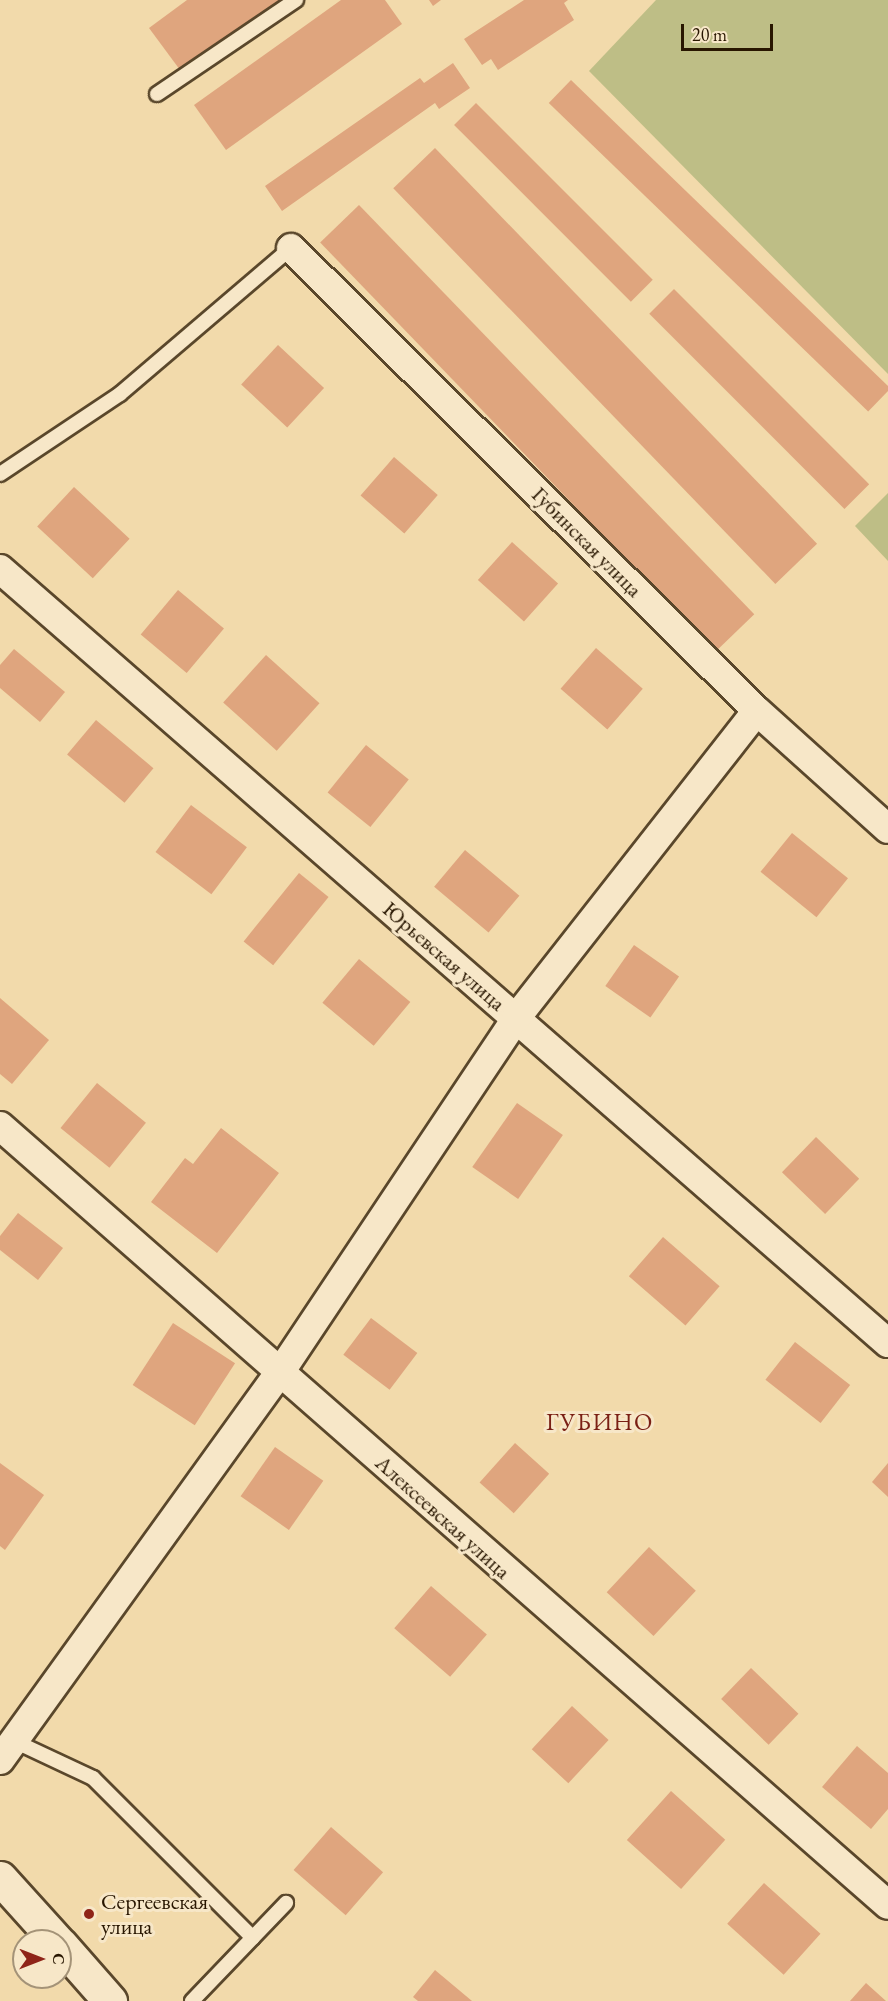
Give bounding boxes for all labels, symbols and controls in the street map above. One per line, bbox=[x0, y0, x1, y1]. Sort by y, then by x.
scale bar bbox=[684, 12, 776, 50]
text: 20 m bbox=[692, 23, 727, 46]
street label: Губинская улица bbox=[526, 481, 648, 603]
street label: Юрьевская улица bbox=[377, 896, 511, 1016]
district label: ГУБИНО bbox=[546, 1408, 654, 1436]
street label: Алексеевская улица bbox=[370, 1449, 516, 1585]
place label: Сергеевская улица bbox=[101, 1888, 208, 1940]
marker: Сергеевская улица bbox=[82, 1907, 96, 1921]
north arrow bbox=[12, 1929, 72, 1989]
text: С bbox=[48, 1953, 69, 1965]

